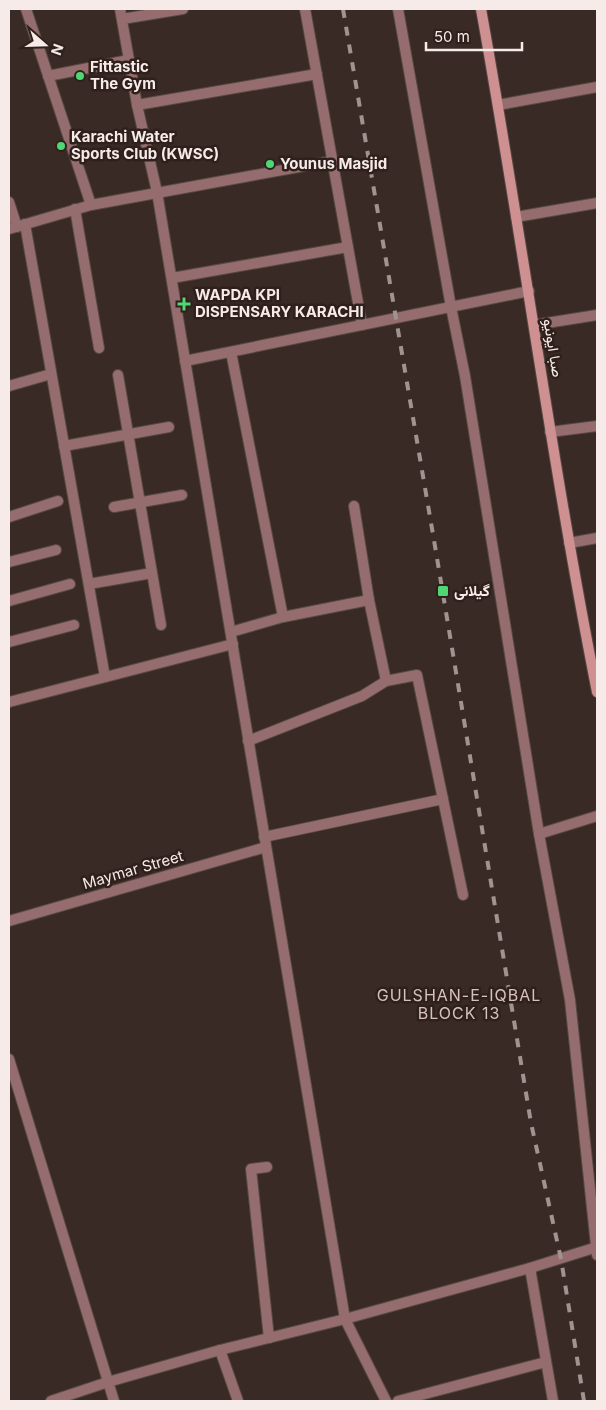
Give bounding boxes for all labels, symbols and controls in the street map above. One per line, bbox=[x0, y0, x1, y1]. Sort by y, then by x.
north arrow bbox=[20, 20, 70, 70]
scale bar bbox=[426, 20, 522, 52]
text: 50 m bbox=[434, 27, 470, 46]
text: N bbox=[48, 42, 67, 58]
place label: Fittastic The Gym bbox=[90, 57, 156, 93]
marker: Fittastic The Gym bbox=[74, 70, 86, 82]
place label: Karachi Water Sports Club (KWSC) bbox=[71, 127, 219, 163]
marker: Karachi Water Sports Club (KWSC) bbox=[55, 140, 67, 152]
place label: Younus Masjid bbox=[280, 154, 387, 173]
marker: Younus Masjid bbox=[264, 158, 276, 170]
place label: WAPDA KPI DISPENSARY KARACHI bbox=[195, 285, 364, 321]
marker: WAPDA KPI DISPENSARY KARACHI bbox=[177, 297, 191, 311]
street label: صبا ایونیو bbox=[540, 317, 567, 378]
place label: گیلانی bbox=[454, 581, 490, 600]
marker: گیلانی bbox=[436, 584, 450, 598]
street label: Maymar Street bbox=[80, 846, 186, 893]
district label: GULSHAN-E-IQBAL BLOCK 13 bbox=[377, 985, 541, 1023]

